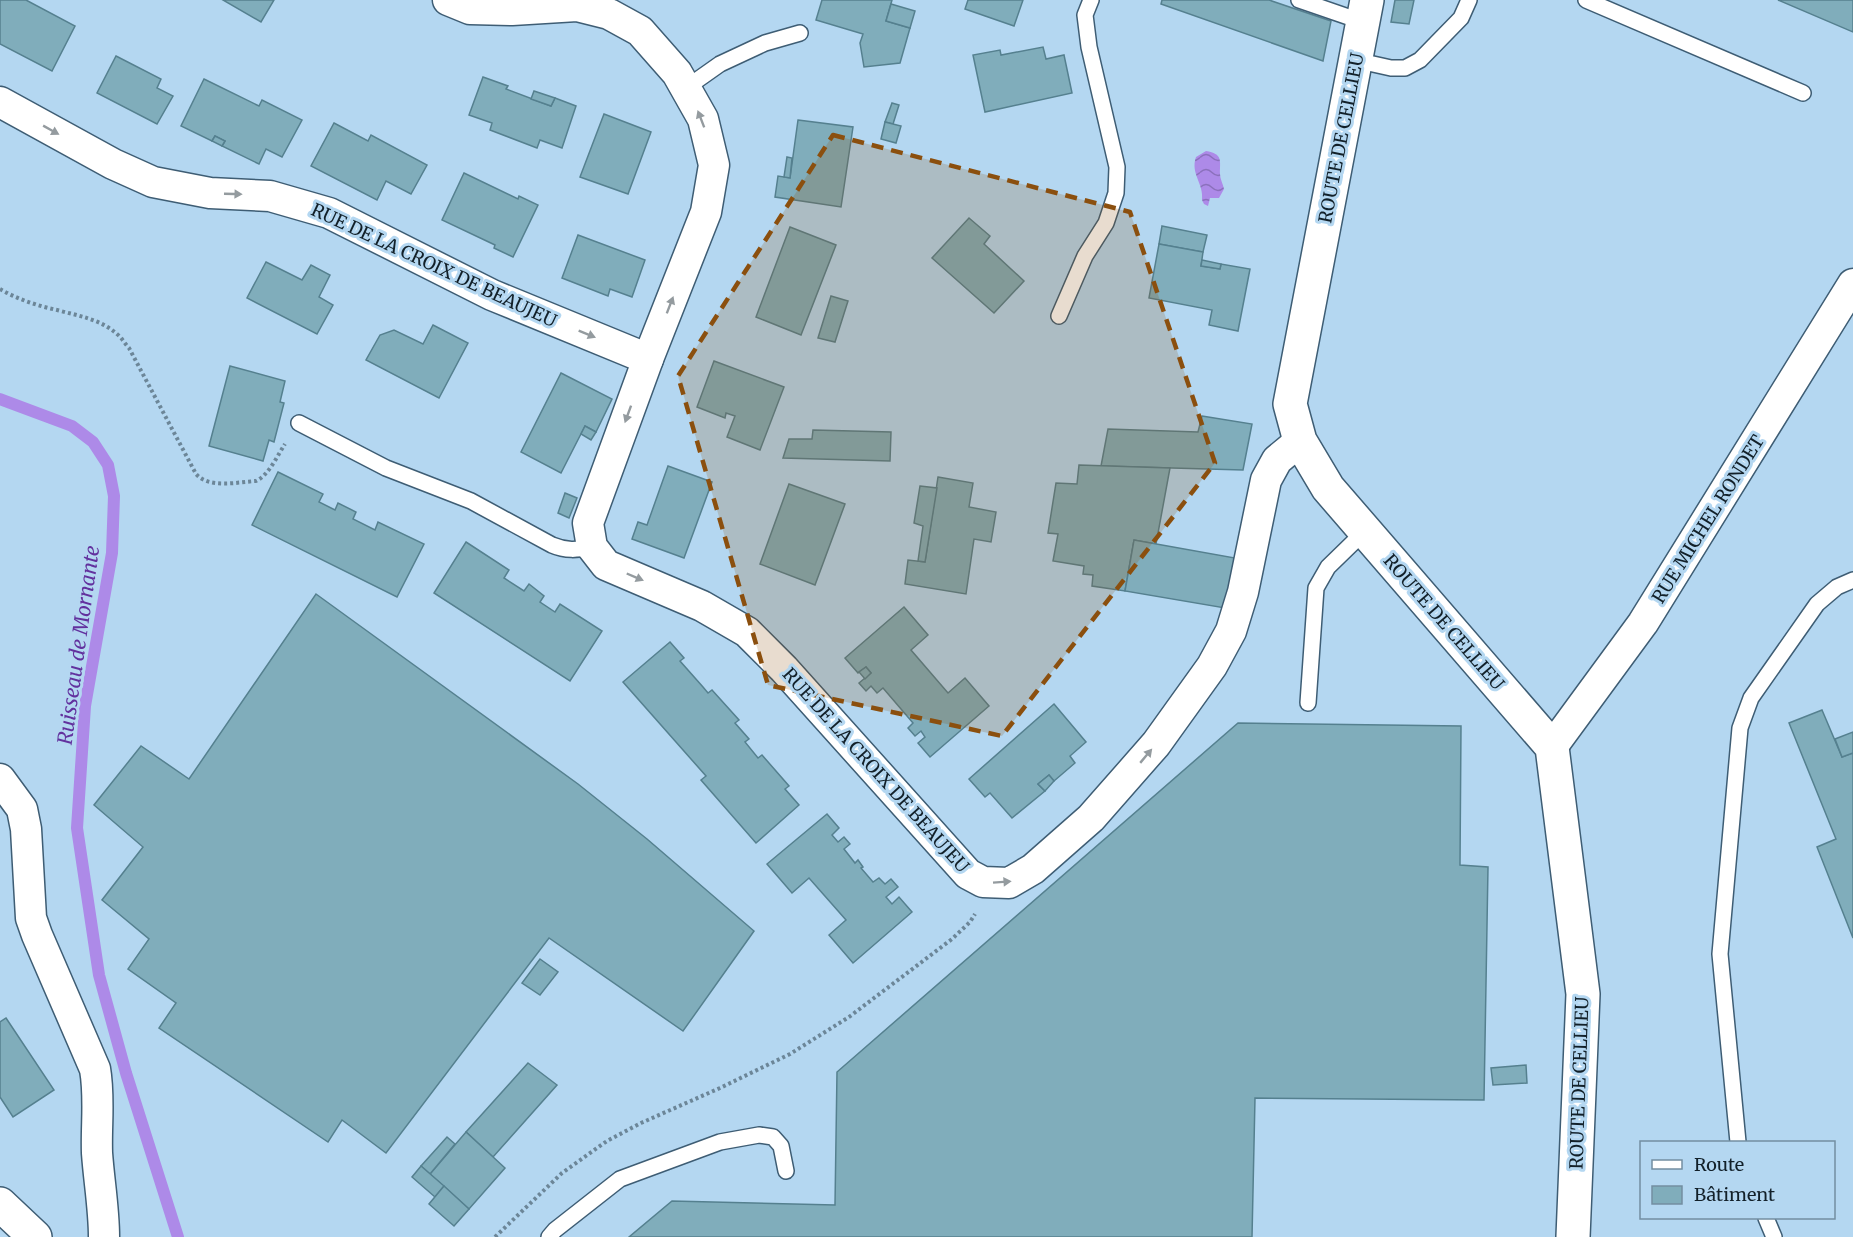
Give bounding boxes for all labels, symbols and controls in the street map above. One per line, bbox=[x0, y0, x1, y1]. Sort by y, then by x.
street label: ROUTE DE CELLIEU bbox=[1313, 50, 1369, 225]
one-way arrow bbox=[696, 110, 706, 128]
one-way arrow bbox=[43, 125, 60, 135]
one-way arrow bbox=[223, 190, 242, 199]
street label: RUE DE LA CROIX DE BEAUJEU bbox=[308, 198, 561, 332]
one-way arrow bbox=[665, 295, 675, 313]
one-way arrow bbox=[578, 330, 596, 339]
one-way arrow bbox=[623, 405, 633, 423]
street label: RUE MICHEL RONDET bbox=[1647, 430, 1769, 607]
water label: Ruisseau de Mornante bbox=[52, 544, 104, 746]
street label: ROUTE DE CELLIEU bbox=[1379, 549, 1510, 695]
one-way arrow bbox=[627, 572, 645, 582]
street label: RUE DE LA CROIX DE BEAUJEU bbox=[778, 663, 975, 878]
one-way arrow bbox=[1139, 749, 1152, 764]
one-way arrow bbox=[993, 877, 1012, 886]
street label: ROUTE DE CELLIEU bbox=[1564, 996, 1594, 1170]
legend bbox=[1640, 1141, 1835, 1219]
text: Route bbox=[1694, 1153, 1744, 1176]
text: Bâtiment bbox=[1694, 1183, 1775, 1206]

